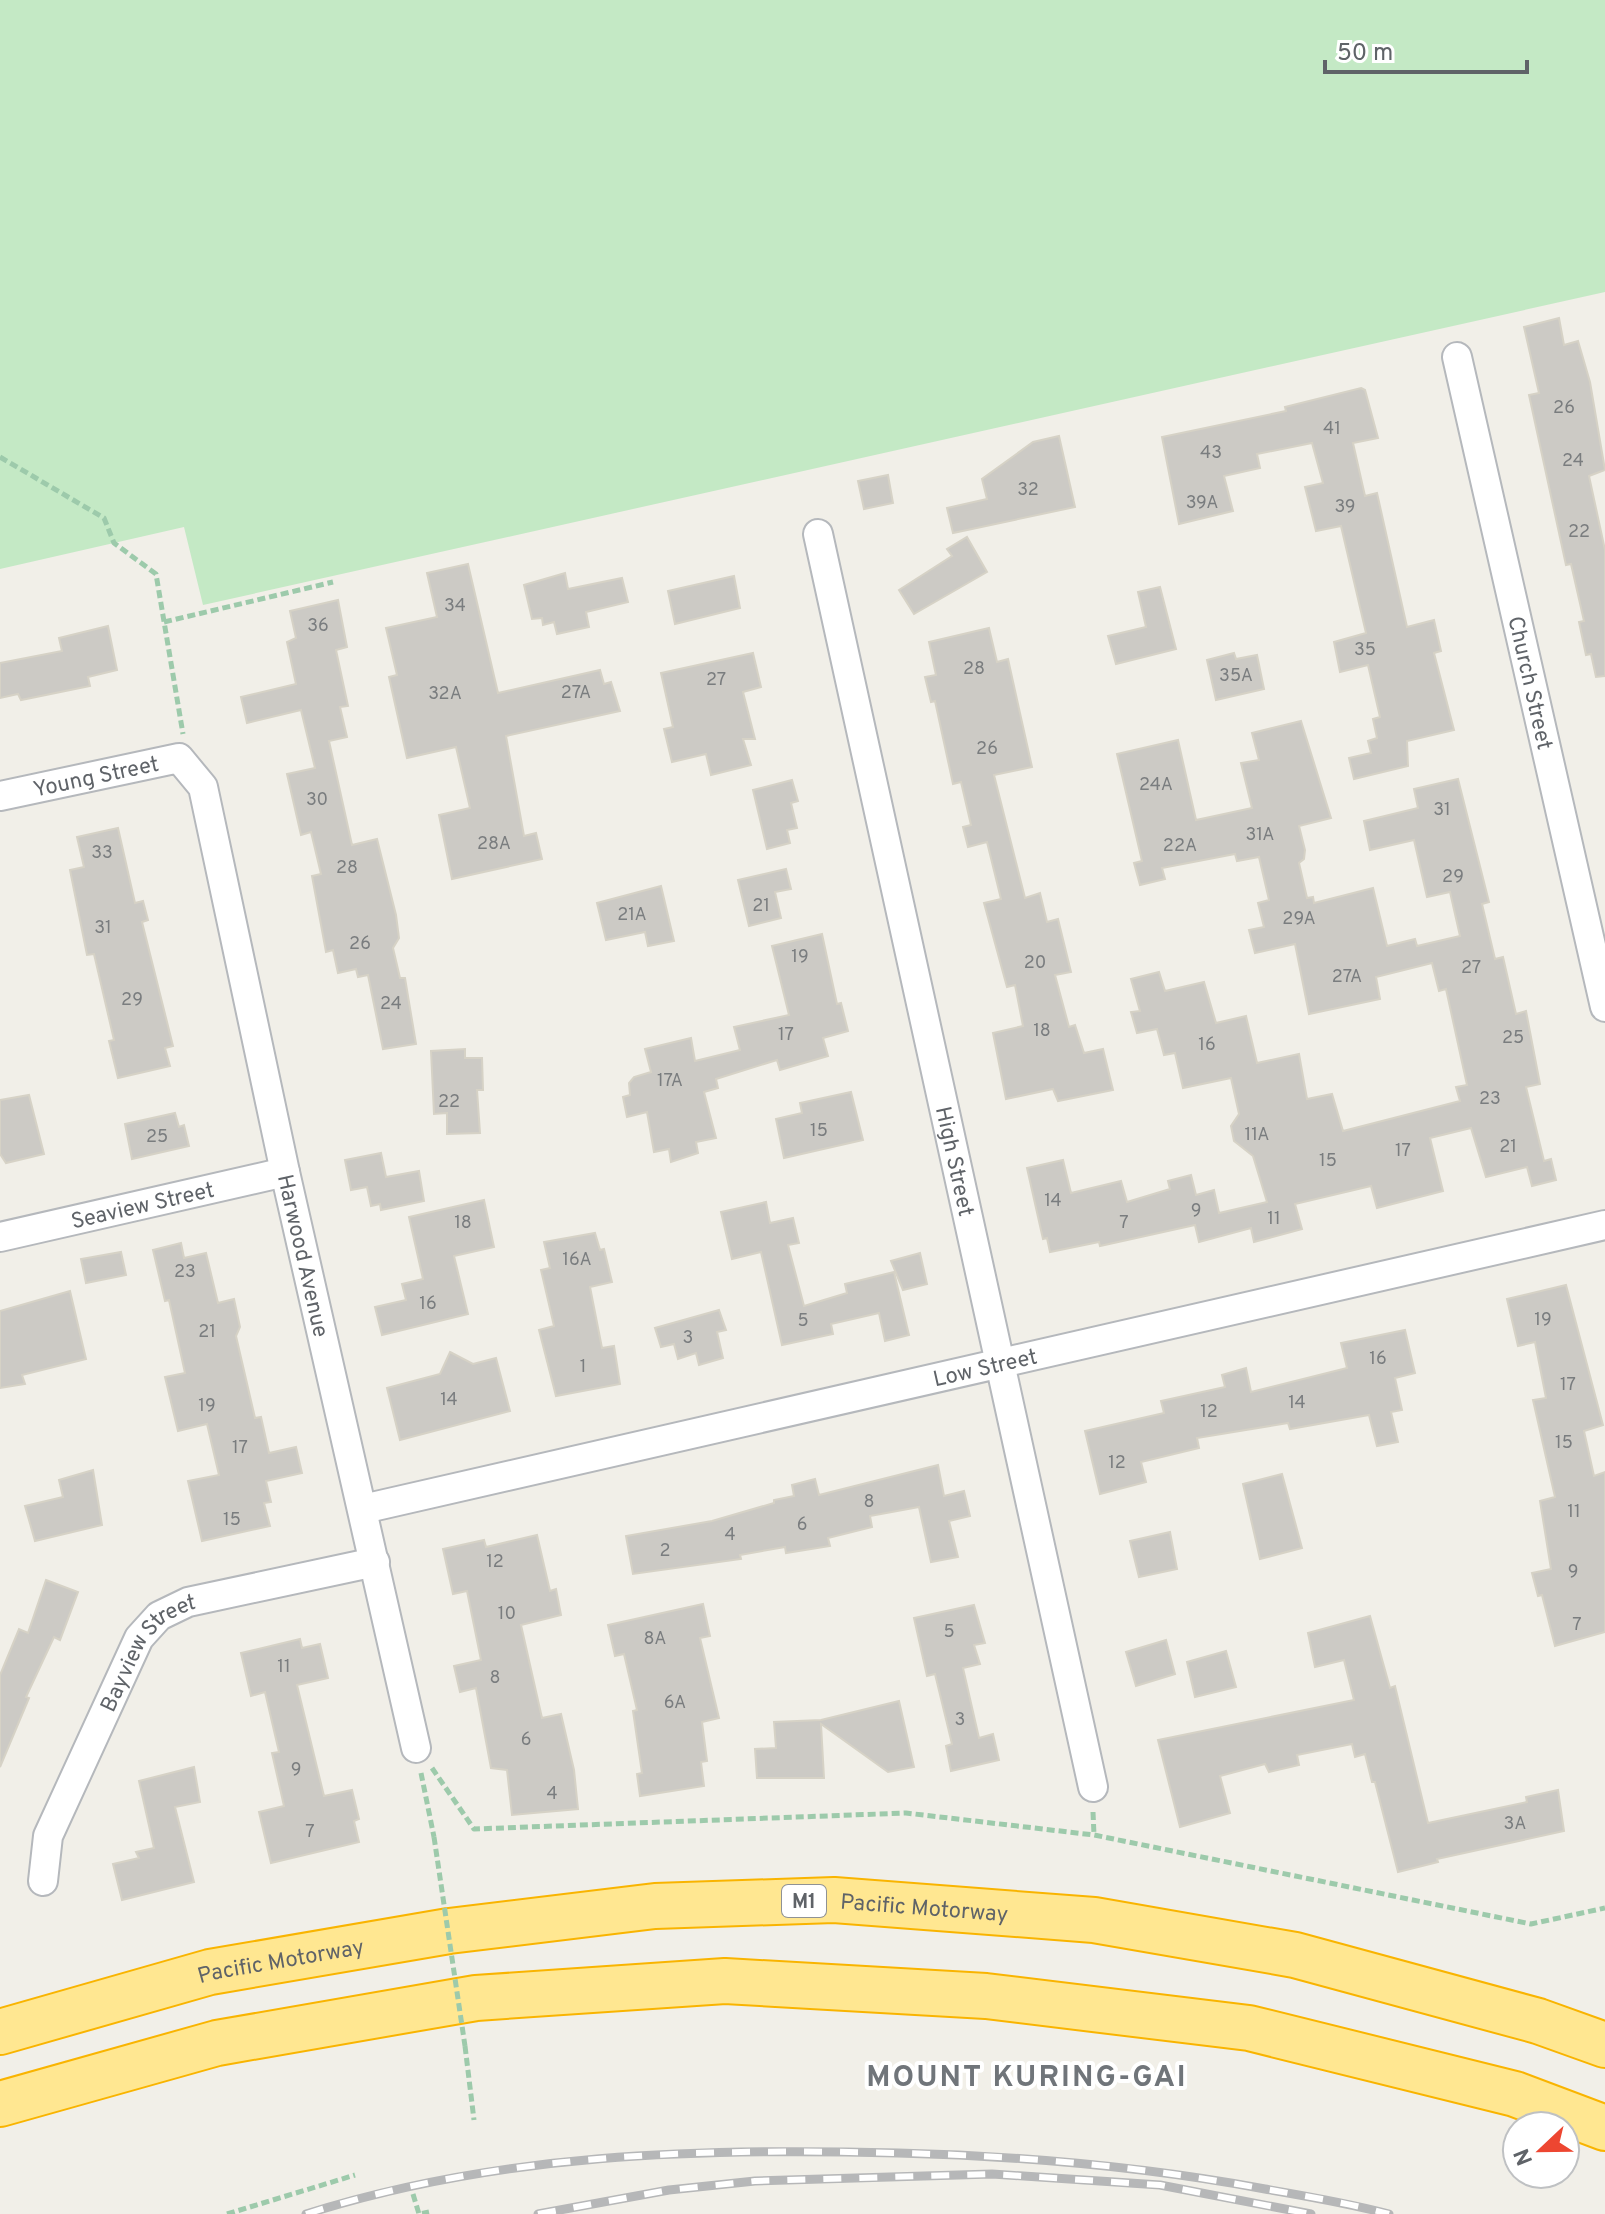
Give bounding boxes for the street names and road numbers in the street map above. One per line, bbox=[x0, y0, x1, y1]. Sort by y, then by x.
street label: Church Street bbox=[1500, 614, 1557, 753]
street label: Young Street bbox=[31, 752, 162, 805]
street label: High Street bbox=[928, 1104, 978, 1219]
street label: Harwood Avenue bbox=[270, 1172, 333, 1340]
street label: Seaview Street bbox=[69, 1178, 217, 1236]
street label: Low Street bbox=[931, 1344, 1040, 1394]
street label: Bayview Street bbox=[96, 1590, 198, 1717]
road number: M1 bbox=[782, 1885, 826, 1917]
street label: Pacific Motorway bbox=[839, 1890, 1009, 1929]
street label: Pacific Motorway bbox=[195, 1935, 366, 1991]

